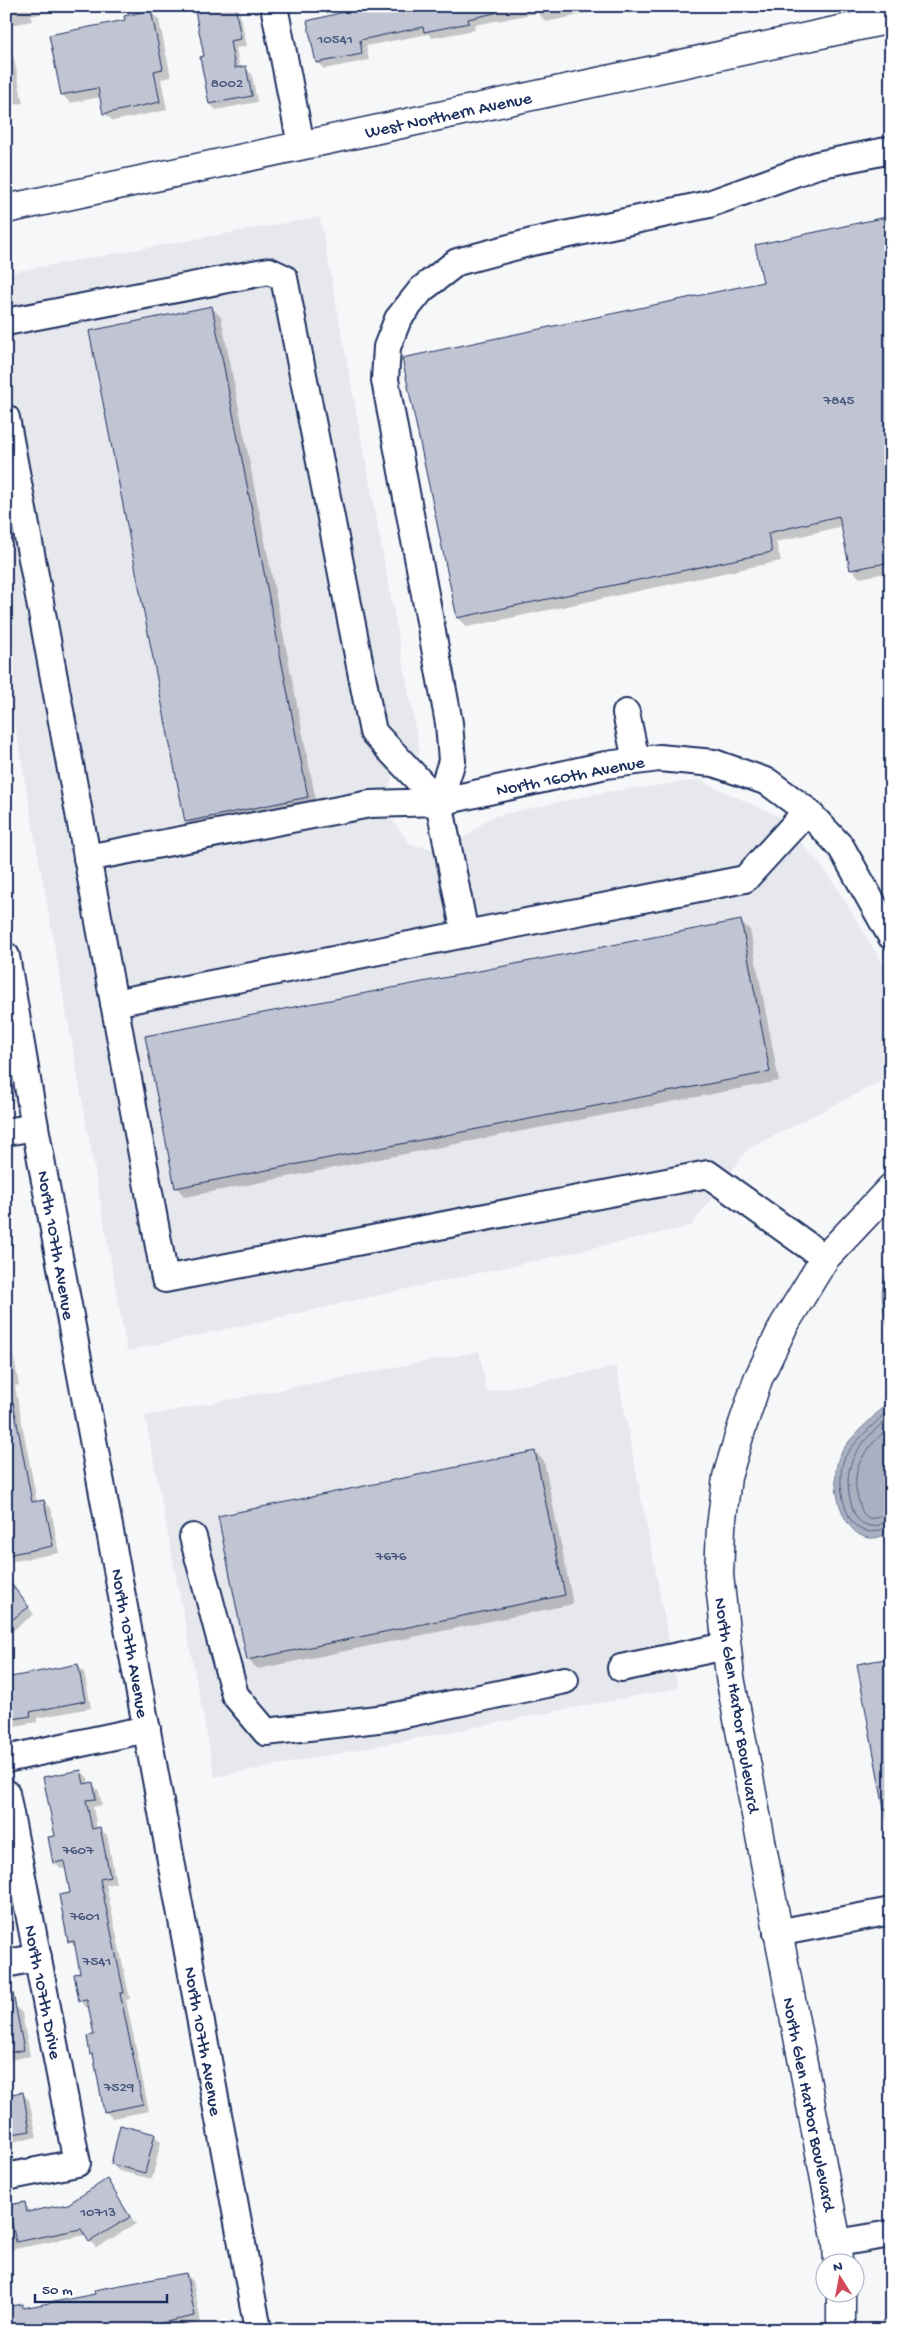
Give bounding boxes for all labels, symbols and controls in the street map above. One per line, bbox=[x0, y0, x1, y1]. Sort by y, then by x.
house number: 10541 bbox=[316, 31, 353, 49]
house number: 8002 bbox=[211, 75, 243, 93]
street label: West Northern Avenue bbox=[363, 88, 534, 144]
house number: 7845 bbox=[822, 392, 855, 410]
street label: North 160th Avenue bbox=[494, 753, 647, 802]
street label: North 107th Avenue bbox=[31, 1169, 78, 1322]
house number: 7676 bbox=[375, 1548, 407, 1566]
street label: North 107th Avenue bbox=[105, 1567, 152, 1720]
street label: North Glen Harbor Boulevard bbox=[708, 1596, 763, 1816]
house number: 7607 bbox=[61, 1842, 95, 1860]
house number: 7601 bbox=[69, 1908, 100, 1926]
street label: North 107th Drive bbox=[18, 1924, 65, 2062]
house number: 7541 bbox=[82, 1953, 111, 1971]
street label: North 107th Avenue bbox=[178, 1965, 225, 2118]
street label: North Glen Harbor Boulevard bbox=[776, 1996, 839, 2215]
house number: 7529 bbox=[103, 2079, 135, 2097]
house number: 10713 bbox=[79, 2204, 116, 2222]
north arrow bbox=[814, 2254, 864, 2304]
text: N bbox=[832, 2258, 844, 2277]
scale bar bbox=[35, 2271, 168, 2303]
text: 50 m bbox=[42, 2282, 73, 2300]

